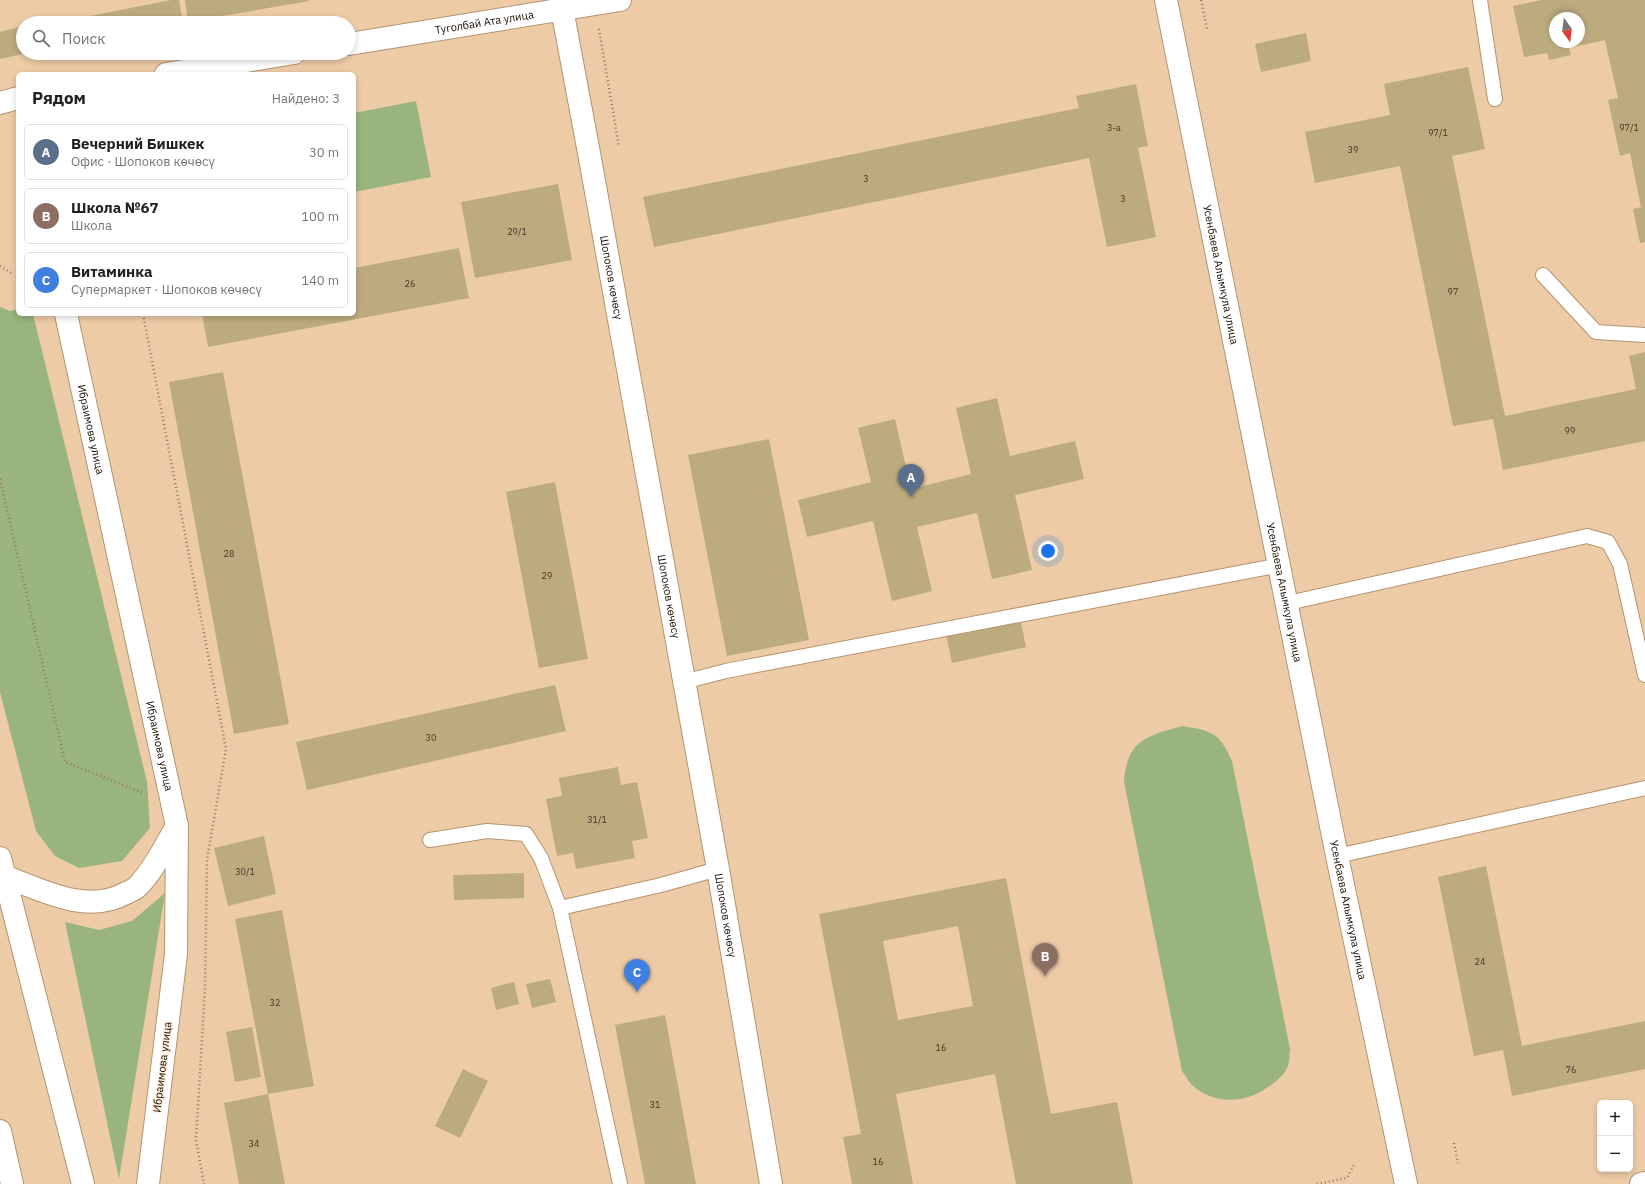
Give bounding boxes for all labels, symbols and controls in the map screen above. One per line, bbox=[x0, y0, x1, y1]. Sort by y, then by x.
street label: Туголбай Ата улица bbox=[434, 7, 535, 37]
north arrow bbox=[1549, 12, 1585, 48]
search box bbox=[16, 16, 356, 60]
icon: search bbox=[30, 27, 52, 49]
text: Поиск bbox=[62, 29, 105, 48]
text: Рядом bbox=[32, 87, 86, 109]
text: Найдено: 3 bbox=[272, 90, 340, 107]
house number: 3-a bbox=[1107, 122, 1121, 133]
house number: 97/1 bbox=[1619, 122, 1639, 133]
house number: 97/1 bbox=[1428, 127, 1448, 138]
text: Вечерний Бишкек bbox=[71, 134, 204, 153]
text: A bbox=[42, 144, 50, 161]
text: 30 m bbox=[309, 144, 339, 161]
house number: 39 bbox=[1348, 144, 1358, 155]
text: Офис · Шопоков көчөсү bbox=[71, 153, 215, 170]
house number: 3 bbox=[863, 173, 869, 184]
house number: 3 bbox=[1120, 193, 1126, 204]
text: Школа №67 bbox=[71, 198, 159, 217]
street label: Усенбаева Алымкула улица bbox=[1200, 204, 1242, 346]
text: B bbox=[42, 208, 50, 225]
text: 100 m bbox=[301, 208, 339, 225]
text: Школа bbox=[71, 217, 112, 234]
house number: 29/1 bbox=[507, 226, 527, 237]
street label: Шопоков көчөсү bbox=[597, 234, 626, 321]
text: Витаминка bbox=[71, 262, 153, 281]
text: C bbox=[42, 272, 50, 289]
text: 140 m bbox=[301, 272, 339, 289]
house number: 26 bbox=[405, 278, 415, 289]
text: Супермаркет · Шопоков көчөсү bbox=[71, 281, 262, 298]
house number: 97 bbox=[1448, 286, 1458, 297]
street label: Ибраимова улица bbox=[74, 383, 108, 476]
house number: 99 bbox=[1565, 425, 1575, 436]
pin: A bbox=[898, 464, 924, 497]
street label: Усенбаева Алымкула улица bbox=[1264, 521, 1305, 663]
your location bbox=[1038, 541, 1058, 561]
house number: 28 bbox=[224, 548, 234, 559]
street label: Шопоков көчөсү bbox=[654, 553, 683, 640]
house number: 29 bbox=[542, 570, 552, 581]
street label: Ибраимова улица bbox=[143, 700, 176, 792]
house number: 30 bbox=[426, 732, 436, 743]
house number: 31/1 bbox=[587, 814, 607, 825]
street label: Усенбаева Алымкула улица bbox=[1327, 839, 1370, 981]
house number: 30/1 bbox=[235, 866, 255, 877]
street label: Шопоков көчөсү bbox=[712, 872, 740, 959]
pin: B bbox=[1032, 943, 1058, 976]
house number: 24 bbox=[1475, 956, 1485, 967]
pin: C bbox=[624, 959, 650, 992]
house number: 32 bbox=[270, 997, 280, 1008]
street label: Ибраимова улица bbox=[149, 1021, 175, 1113]
house number: 16 bbox=[936, 1042, 946, 1053]
house number: 76 bbox=[1566, 1064, 1576, 1075]
house number: 31 bbox=[650, 1099, 660, 1110]
map controls bbox=[1597, 1100, 1633, 1172]
button: + bbox=[1597, 1100, 1633, 1136]
button: − bbox=[1597, 1136, 1633, 1172]
house number: 34 bbox=[249, 1138, 259, 1149]
house number: 16 bbox=[873, 1156, 883, 1167]

